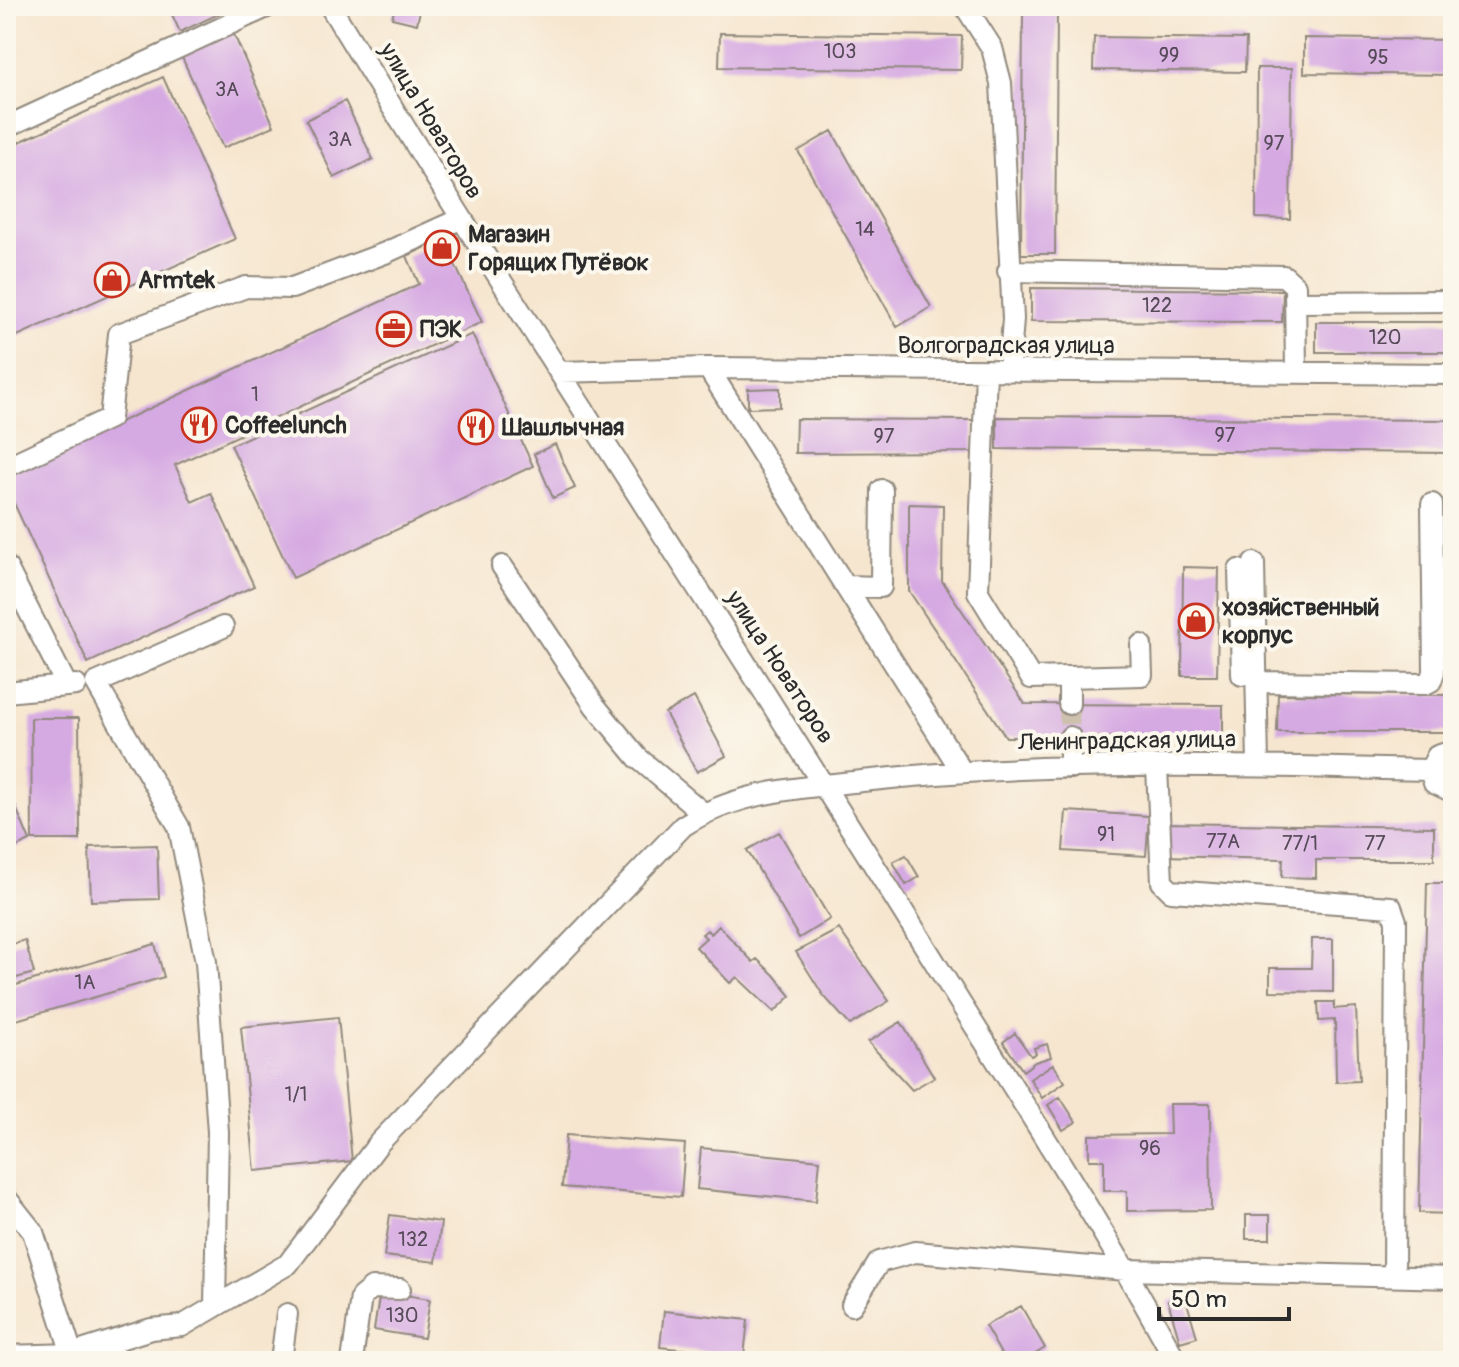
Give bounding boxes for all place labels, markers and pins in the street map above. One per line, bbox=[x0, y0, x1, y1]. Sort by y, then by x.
place label: Магазин Горящих Путёвок bbox=[468, 220, 649, 277]
shop icon: Магазин Горящих Путёвок bbox=[423, 229, 461, 267]
shop icon: Armtek bbox=[93, 261, 131, 299]
place label: Armtek bbox=[138, 266, 216, 295]
office icon: ПЭК bbox=[375, 310, 413, 348]
place label: ПЭК bbox=[420, 315, 463, 344]
restaurant icon: Coffeelunch bbox=[180, 406, 218, 444]
restaurant icon: Шашлычная bbox=[457, 408, 495, 446]
place label: Coffeelunch bbox=[225, 411, 347, 440]
place label: Шашлычная bbox=[501, 413, 624, 442]
place label: хозяйственный корпус bbox=[1222, 593, 1380, 650]
shop icon: хозяйственный корпус bbox=[1177, 602, 1215, 640]

